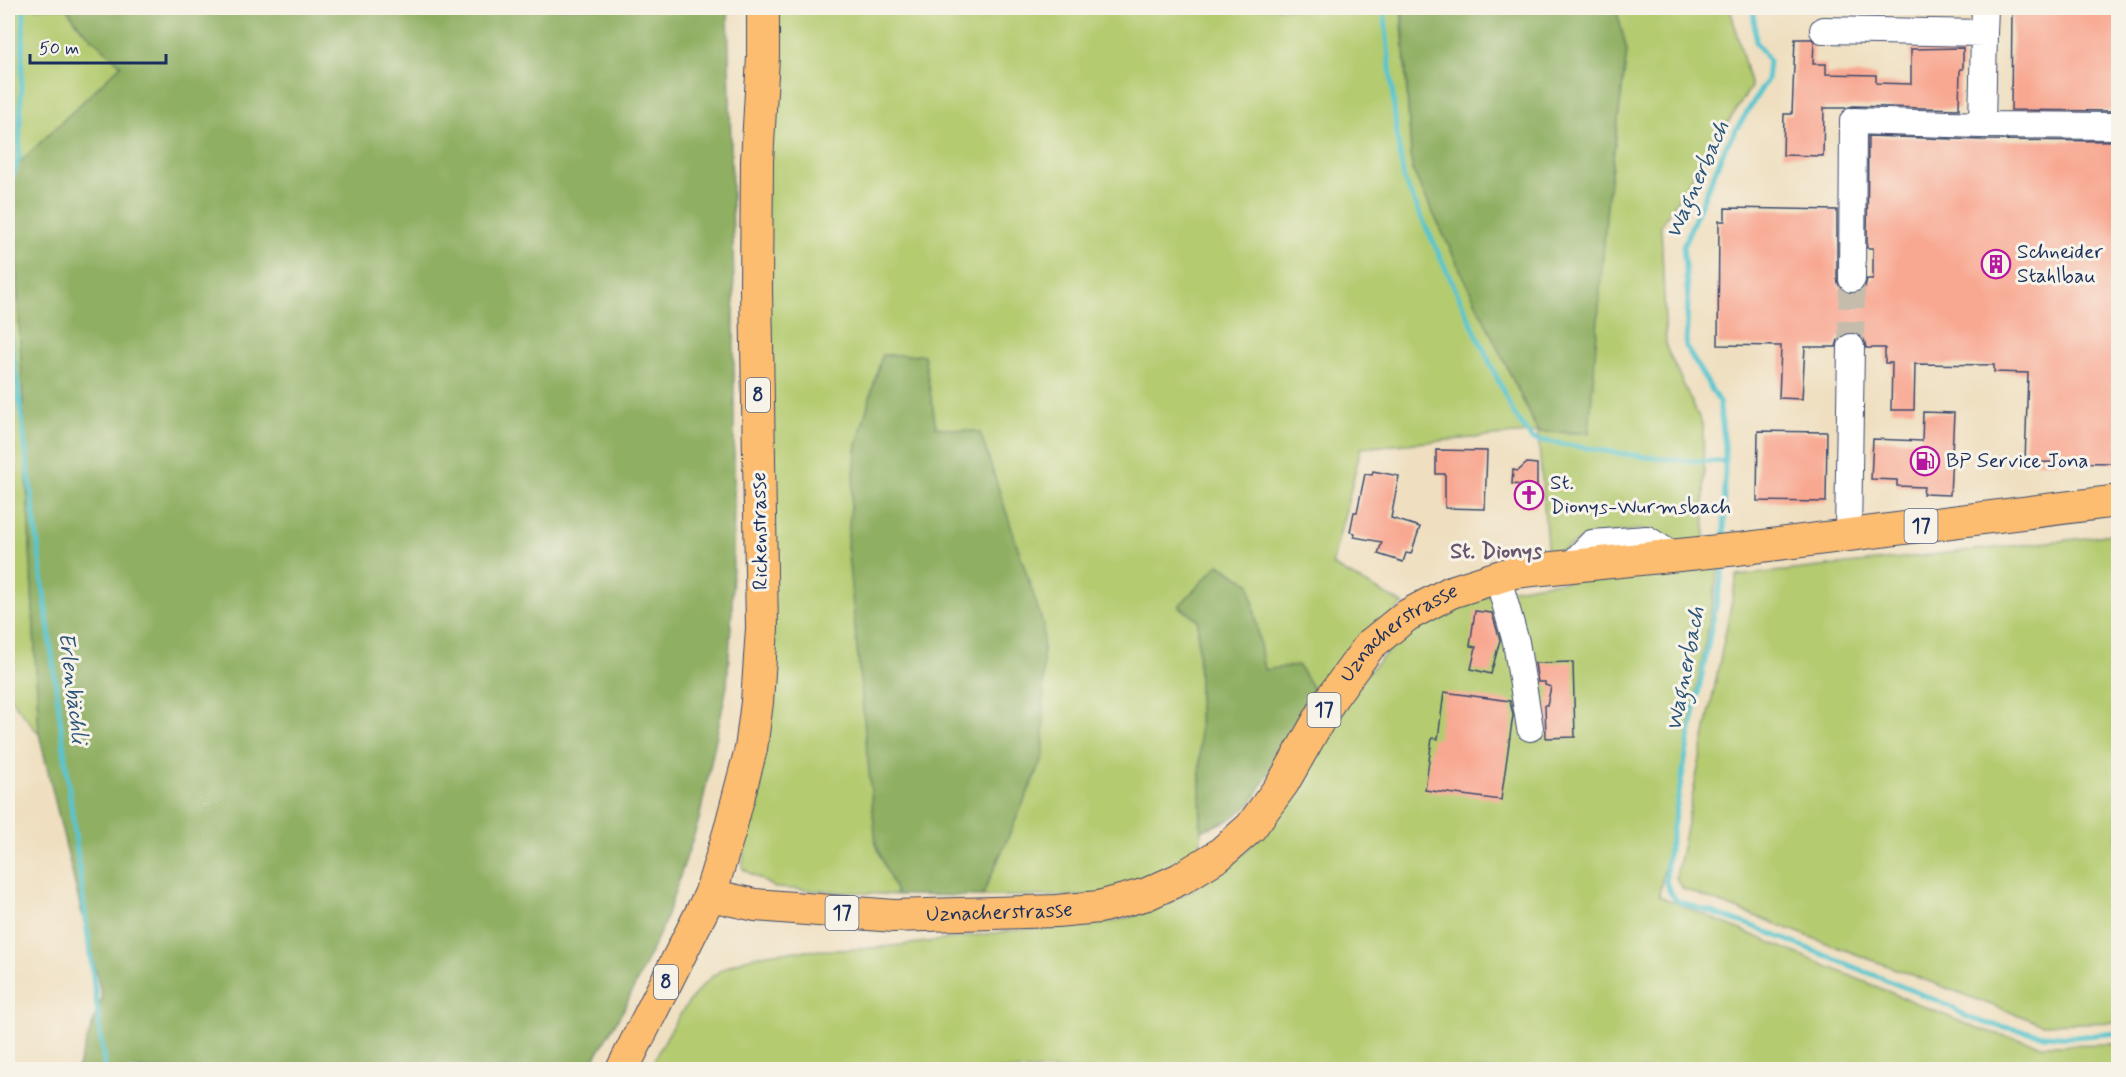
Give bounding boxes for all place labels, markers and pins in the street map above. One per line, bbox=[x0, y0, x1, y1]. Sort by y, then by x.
place label: Schneider Stahlbau bbox=[2017, 238, 2103, 290]
building icon: Schneider Stahlbau bbox=[1980, 248, 2012, 280]
fuel station icon: BP Service Jona bbox=[1909, 445, 1941, 477]
place label: BP Service Jona bbox=[1946, 447, 2088, 475]
place label: St. Dionys-Wurmsbach bbox=[1550, 469, 1731, 521]
church icon: St. Dionys-Wurmsbach bbox=[1513, 479, 1545, 511]

